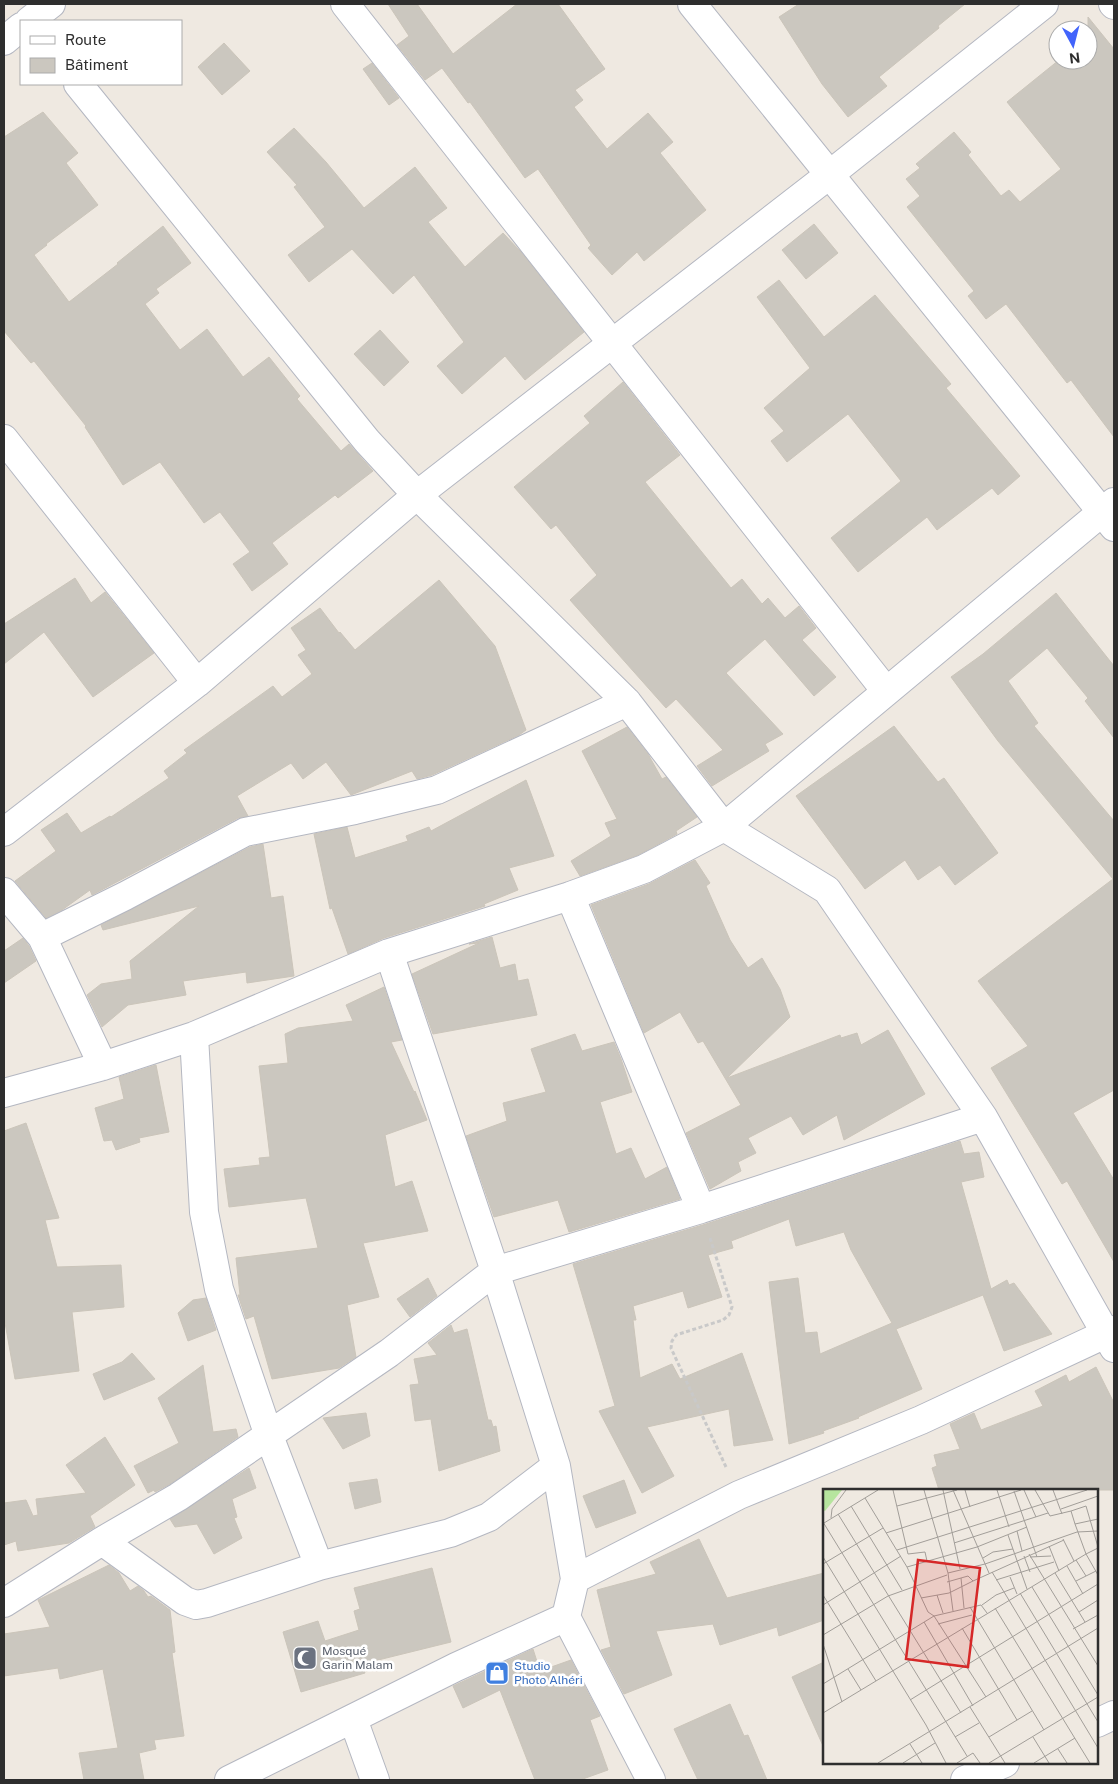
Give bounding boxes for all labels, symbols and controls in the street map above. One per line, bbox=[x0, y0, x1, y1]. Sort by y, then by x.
legend bbox=[20, 20, 182, 85]
north arrow bbox=[1048, 20, 1098, 70]
text: Route bbox=[65, 31, 106, 48]
text: N bbox=[1068, 49, 1081, 67]
text: Bâtiment bbox=[65, 56, 128, 73]
inset map bbox=[823, 1489, 1098, 1764]
place label: Mosqué Garin Malam bbox=[322, 1644, 393, 1672]
mosque icon: Mosqué Garin Malam bbox=[292, 1645, 318, 1671]
place label: Studio Photo Alhéri bbox=[514, 1659, 583, 1687]
shop icon: Studio Photo Alhéri bbox=[484, 1660, 510, 1686]

